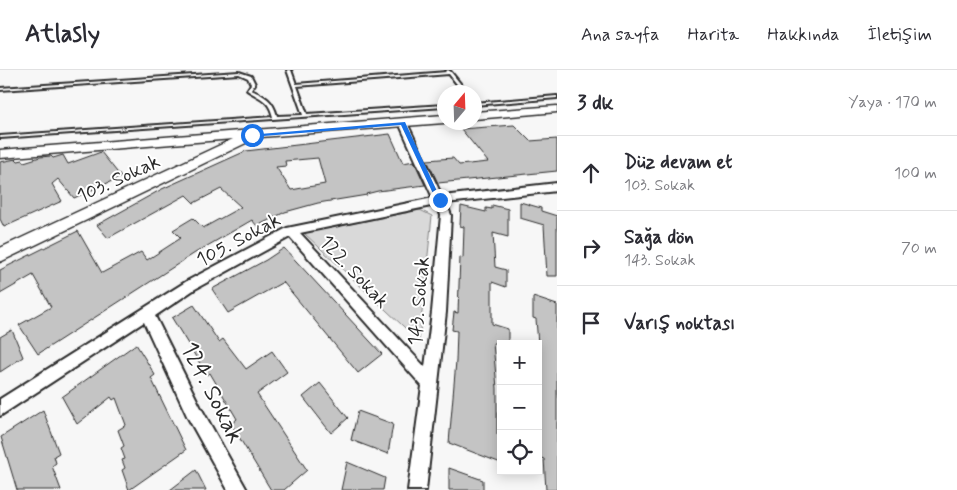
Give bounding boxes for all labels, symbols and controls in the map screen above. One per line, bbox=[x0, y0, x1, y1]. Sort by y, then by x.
text: Atlasly bbox=[25, 19, 100, 50]
text: Ana sayfa bbox=[581, 23, 660, 47]
text: Harita bbox=[688, 23, 739, 47]
text: Hakkında bbox=[767, 23, 840, 47]
text: İletişim bbox=[868, 23, 932, 47]
north arrow bbox=[437, 85, 482, 130]
text: 3 dk bbox=[577, 89, 614, 117]
text: Yaya · 170 m bbox=[848, 92, 937, 113]
route start bbox=[241, 124, 264, 147]
street label: 103. Sokak bbox=[73, 148, 165, 210]
text: Düz devam et bbox=[624, 150, 732, 175]
icon: ahead bbox=[577, 159, 605, 187]
text: 100 m bbox=[894, 163, 937, 184]
text: 103. Sokak bbox=[624, 175, 695, 196]
route end bbox=[429, 189, 452, 212]
street label: 105. Sokak bbox=[192, 207, 286, 274]
text: Sağa dön bbox=[624, 225, 694, 250]
street label: 122. Sokak bbox=[313, 229, 395, 315]
icon: right bbox=[577, 234, 605, 262]
text: 70 m bbox=[901, 238, 937, 259]
text: 143. Sokak bbox=[624, 250, 696, 271]
street label: 143. Sokak bbox=[402, 255, 437, 347]
icon: arrive bbox=[577, 309, 605, 337]
text: Varış noktası bbox=[624, 311, 735, 336]
street label: 124. Sokak bbox=[173, 337, 250, 449]
map controls bbox=[497, 340, 542, 475]
button: + bbox=[497, 340, 542, 385]
button: − bbox=[497, 385, 542, 430]
button: locate bbox=[497, 430, 542, 475]

